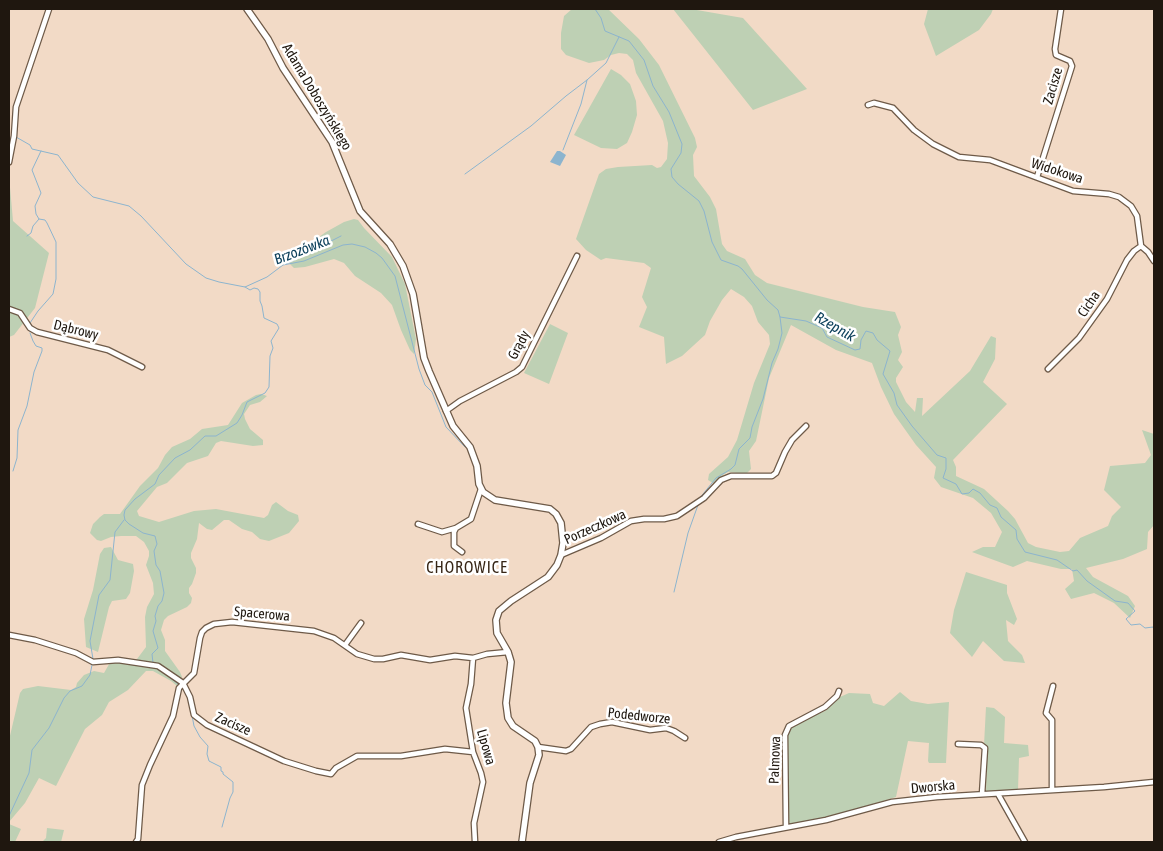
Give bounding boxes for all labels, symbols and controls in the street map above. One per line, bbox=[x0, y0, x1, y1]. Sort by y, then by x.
street label: Adama Doboszyńskiego bbox=[279, 41, 355, 153]
street label: Zacisze bbox=[1040, 66, 1066, 106]
street label: Widokowa bbox=[1029, 155, 1085, 187]
water label: Brzozówka bbox=[272, 231, 332, 269]
street label: Cicha bbox=[1074, 288, 1104, 320]
water label: Rzepnik bbox=[811, 308, 859, 346]
street label: Dąbrowy bbox=[52, 316, 100, 344]
street label: Grądy bbox=[504, 328, 534, 362]
street label: Porzeczkowa bbox=[561, 506, 629, 548]
district label: CHOROWICE bbox=[425, 558, 509, 578]
street label: Spacerowa bbox=[233, 603, 291, 625]
street label: Podedworze bbox=[607, 704, 671, 728]
street label: Zacisze bbox=[212, 709, 254, 739]
street label: Lipowa bbox=[473, 727, 499, 767]
street label: Palmowa bbox=[766, 736, 784, 784]
street label: Dworska bbox=[910, 777, 956, 797]

